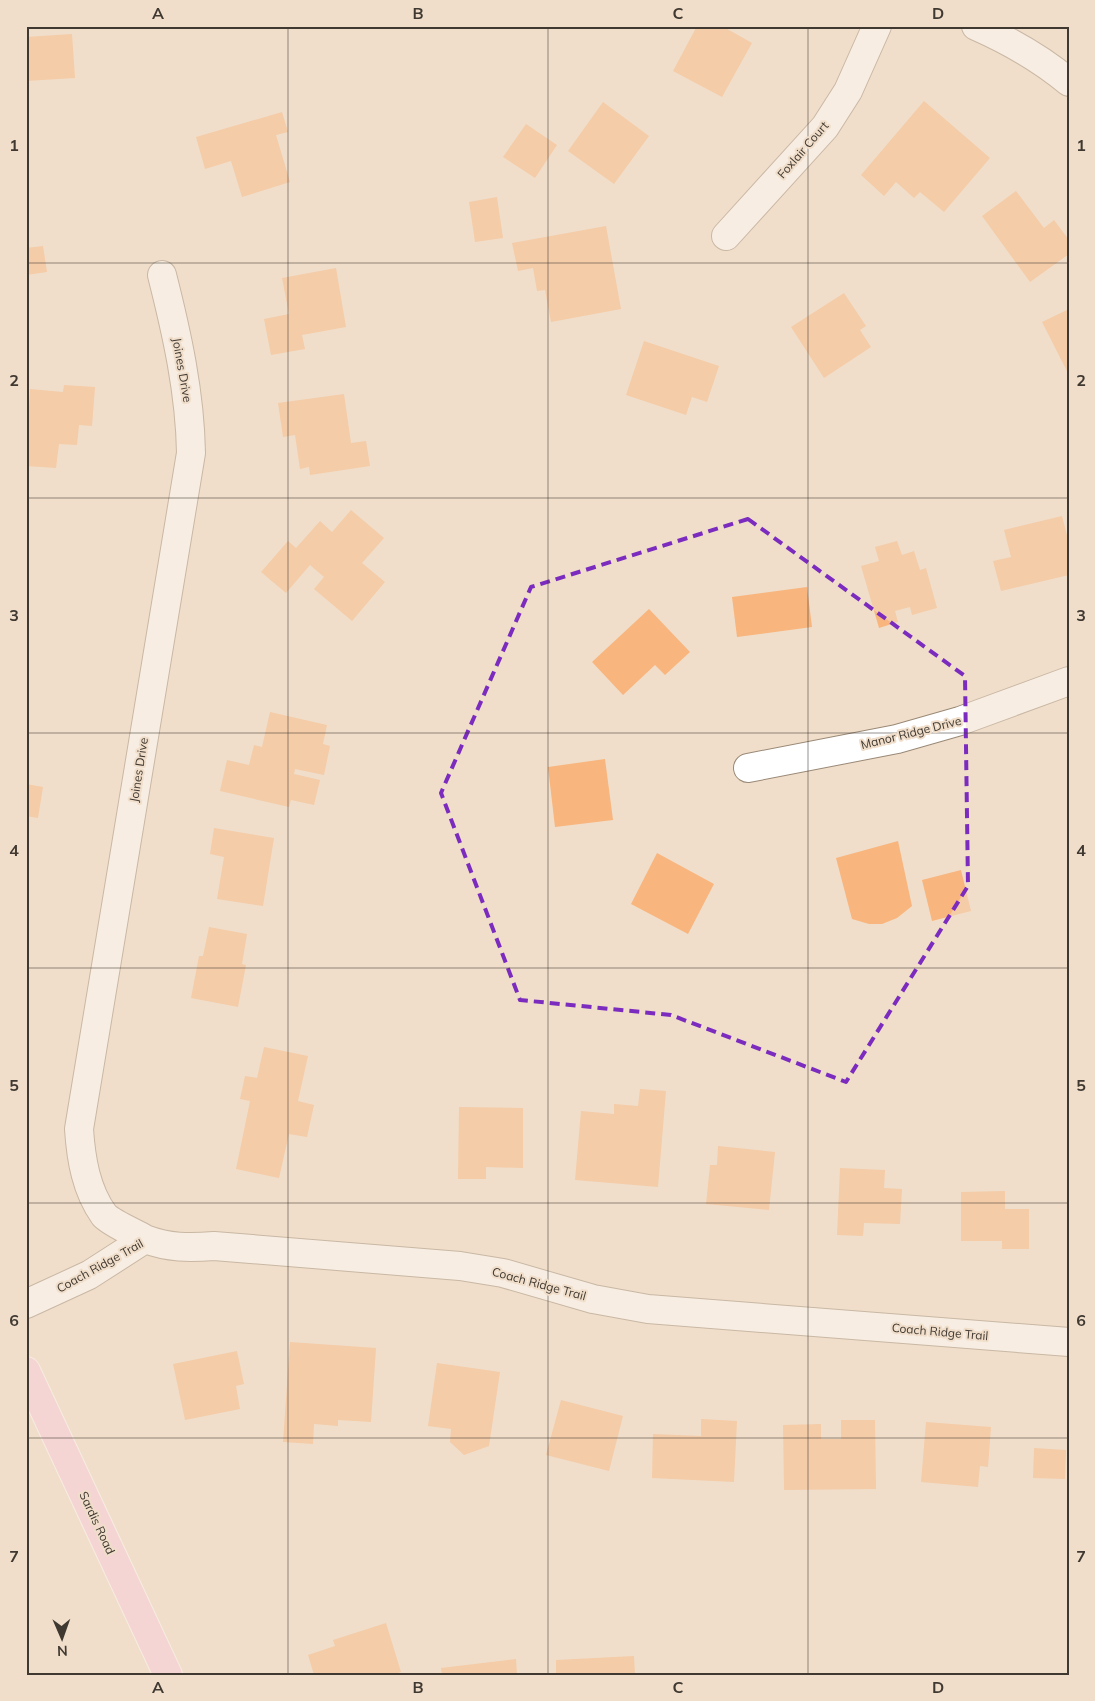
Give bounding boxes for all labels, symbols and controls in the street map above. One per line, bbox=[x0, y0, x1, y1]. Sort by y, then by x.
text: A bbox=[152, 3, 164, 23]
text: B bbox=[412, 3, 424, 23]
text: C bbox=[673, 3, 684, 23]
text: D bbox=[932, 3, 944, 23]
street label: Foxlair Court bbox=[774, 118, 831, 181]
text: 1 bbox=[9, 135, 19, 155]
text: 1 bbox=[1076, 135, 1086, 155]
street label: Joines Drive bbox=[169, 336, 196, 403]
text: 2 bbox=[9, 370, 19, 390]
text: 2 bbox=[1076, 370, 1086, 390]
text: 3 bbox=[9, 605, 19, 625]
text: 3 bbox=[1076, 605, 1086, 625]
street label: Manor Ridge Drive bbox=[859, 713, 963, 752]
street label: Joines Drive bbox=[126, 737, 151, 803]
text: 4 bbox=[9, 840, 19, 860]
text: 4 bbox=[1076, 840, 1086, 860]
text: 5 bbox=[9, 1075, 19, 1095]
text: 5 bbox=[1076, 1075, 1086, 1095]
street label: Coach Ridge Trail bbox=[54, 1236, 146, 1296]
street label: Coach Ridge Trail bbox=[490, 1264, 588, 1303]
text: 6 bbox=[9, 1310, 19, 1330]
text: 6 bbox=[1076, 1310, 1086, 1330]
street label: Coach Ridge Trail bbox=[891, 1320, 989, 1343]
street label: Sardis Road bbox=[76, 1489, 119, 1557]
text: 7 bbox=[9, 1546, 19, 1566]
text: 7 bbox=[1076, 1546, 1086, 1566]
north arrow bbox=[38, 1614, 88, 1664]
text: N bbox=[57, 1642, 68, 1660]
text: A bbox=[152, 1677, 164, 1697]
text: B bbox=[412, 1677, 424, 1697]
text: C bbox=[673, 1677, 684, 1697]
text: D bbox=[932, 1677, 944, 1697]

